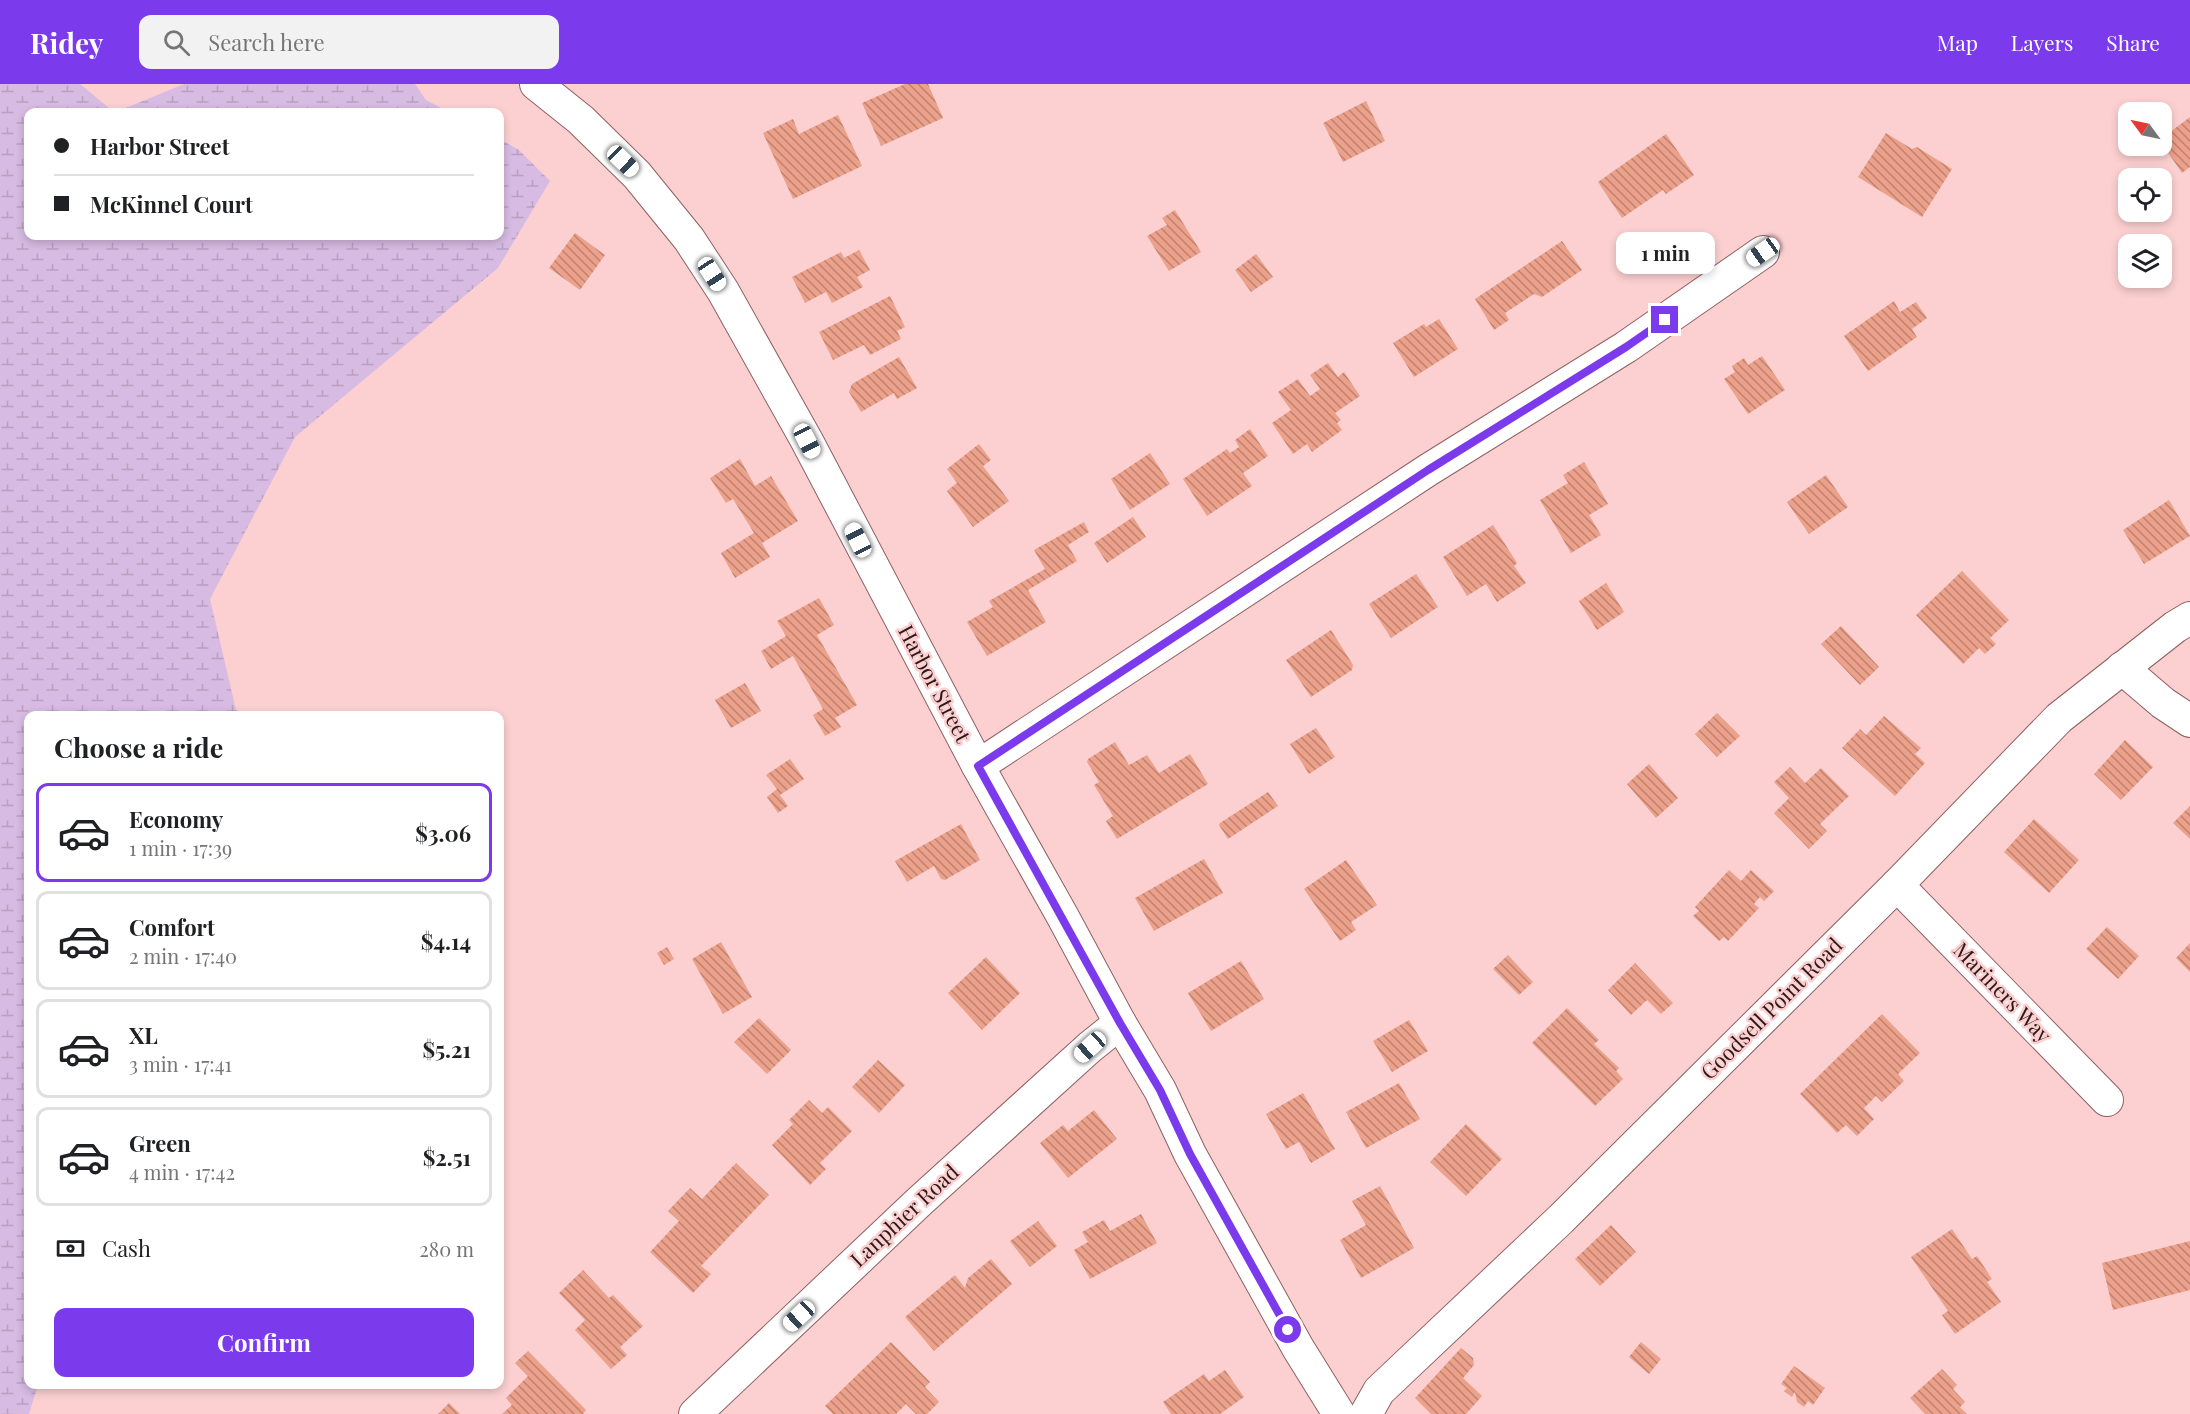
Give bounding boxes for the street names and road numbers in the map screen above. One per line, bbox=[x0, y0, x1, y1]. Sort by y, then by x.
street label: Harbor Street bbox=[893, 620, 979, 747]
street label: Goodsell Point Road bbox=[1694, 931, 1848, 1085]
street label: Mariners Way bbox=[1948, 935, 2059, 1048]
street label: Lanphier Road bbox=[843, 1157, 964, 1272]

